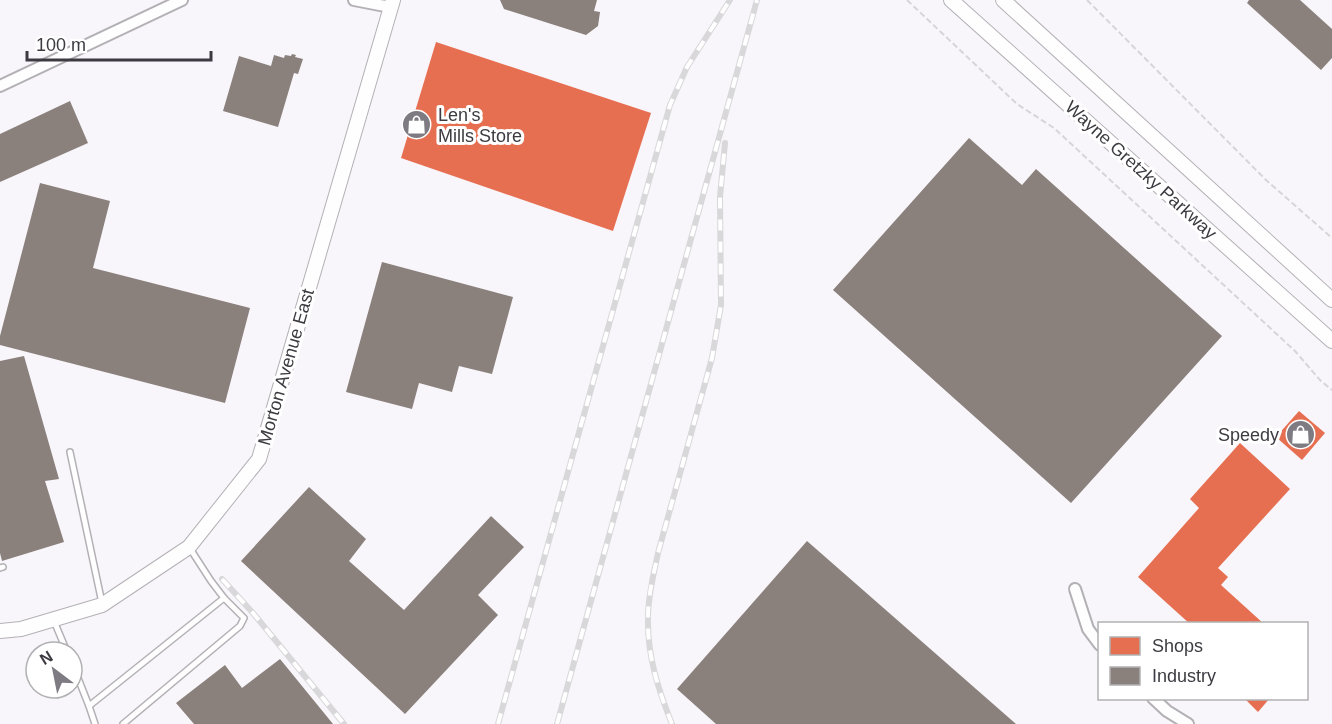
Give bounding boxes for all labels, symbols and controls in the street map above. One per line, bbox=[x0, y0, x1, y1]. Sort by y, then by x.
scale bar bbox=[27, 24, 212, 62]
text: 100 m bbox=[36, 35, 86, 55]
street label: Wayne Gretzky Parkway bbox=[1061, 97, 1221, 243]
place label: Len's Mills Store bbox=[438, 105, 522, 146]
shop icon: Len's Mills Store bbox=[401, 109, 433, 141]
street label: Morton Avenue East bbox=[254, 286, 318, 448]
shop icon: Speedy bbox=[1284, 419, 1316, 451]
place label: Speedy bbox=[1218, 425, 1279, 445]
legend bbox=[1098, 622, 1308, 700]
text: Shops bbox=[1152, 636, 1203, 656]
north arrow bbox=[24, 640, 84, 700]
text: N bbox=[37, 647, 56, 668]
text: Industry bbox=[1152, 666, 1216, 686]

